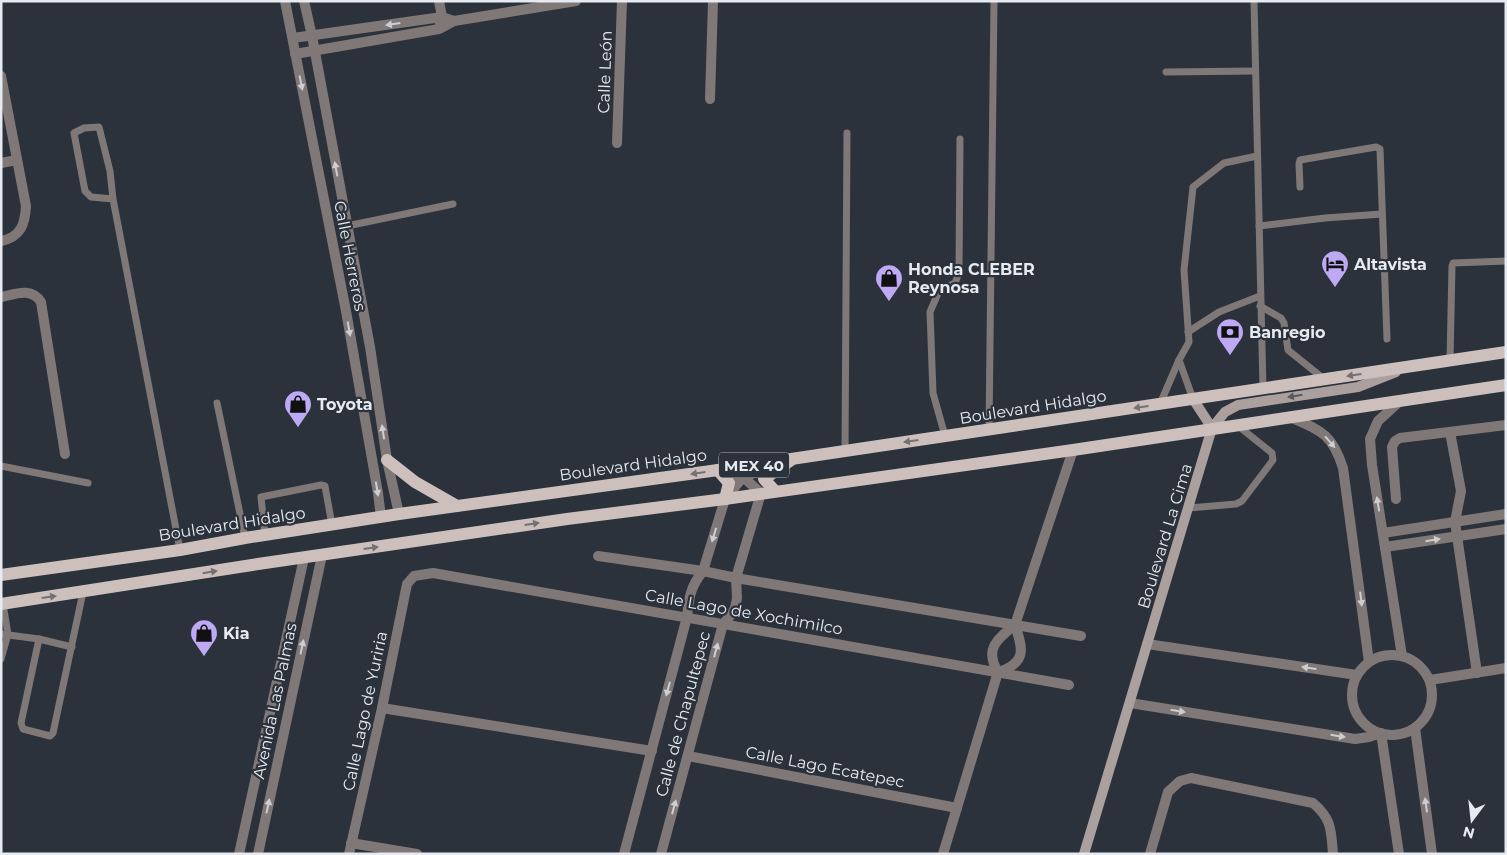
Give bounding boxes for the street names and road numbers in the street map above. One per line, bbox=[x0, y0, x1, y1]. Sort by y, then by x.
street label: Calle León bbox=[594, 30, 616, 114]
street label: Calle Herreros bbox=[330, 199, 370, 313]
street label: Boulevard Hidalgo bbox=[958, 386, 1108, 428]
street label: Boulevard Hidalgo bbox=[558, 445, 708, 485]
road number: MEX 40 bbox=[719, 452, 789, 478]
street label: Boulevard La Cima bbox=[1134, 461, 1196, 611]
street label: Boulevard Hidalgo bbox=[157, 503, 307, 545]
street label: Calle Lago de Xochimilco bbox=[644, 585, 844, 639]
street label: Avenida Las Palmas bbox=[249, 621, 301, 781]
street label: Calle Lago de Yuriria bbox=[339, 629, 391, 793]
street label: Calle de Chapultepec bbox=[652, 629, 714, 799]
street label: Calle Lago Ecatepec bbox=[744, 742, 906, 792]

